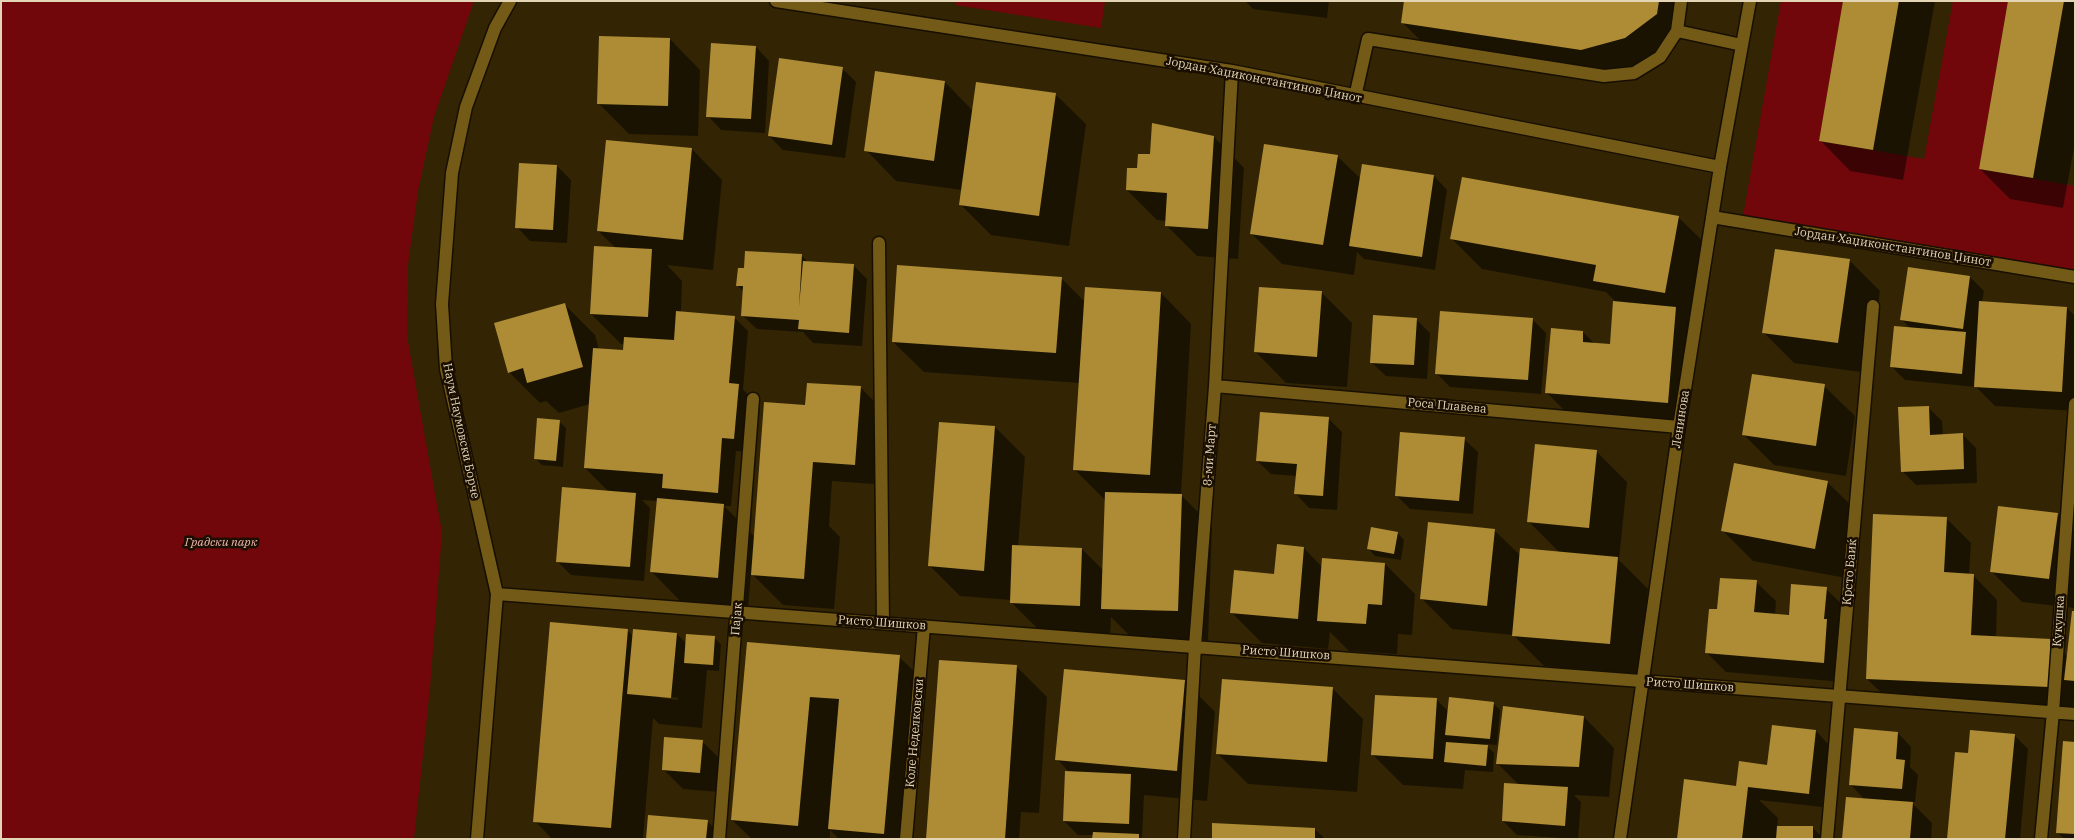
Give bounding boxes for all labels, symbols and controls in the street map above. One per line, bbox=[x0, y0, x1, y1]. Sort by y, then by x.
street label: Јордан Хаџиконстантинов Џинот bbox=[1165, 54, 1363, 106]
street label: Јордан Хаџиконстантинов Џинот bbox=[1794, 224, 1992, 270]
street label: Наум Наумовски Борче bbox=[440, 362, 482, 500]
street label: Ленинова bbox=[1669, 389, 1693, 449]
street label: Роса Плавева bbox=[1407, 395, 1487, 417]
street label: 8-ми Март bbox=[1201, 423, 1219, 487]
park label: Градски парк bbox=[185, 536, 257, 550]
street label: Крсто Баиќ bbox=[1840, 538, 1860, 606]
street label: Кукушка bbox=[2050, 595, 2068, 647]
street label: Пајак bbox=[728, 602, 746, 636]
street label: Ристо Шишков bbox=[837, 613, 927, 633]
street label: Ристо Шишков bbox=[1241, 643, 1331, 663]
street label: Ристо Шишков bbox=[1645, 675, 1735, 695]
street label: Коле Неделковски bbox=[903, 678, 927, 788]

